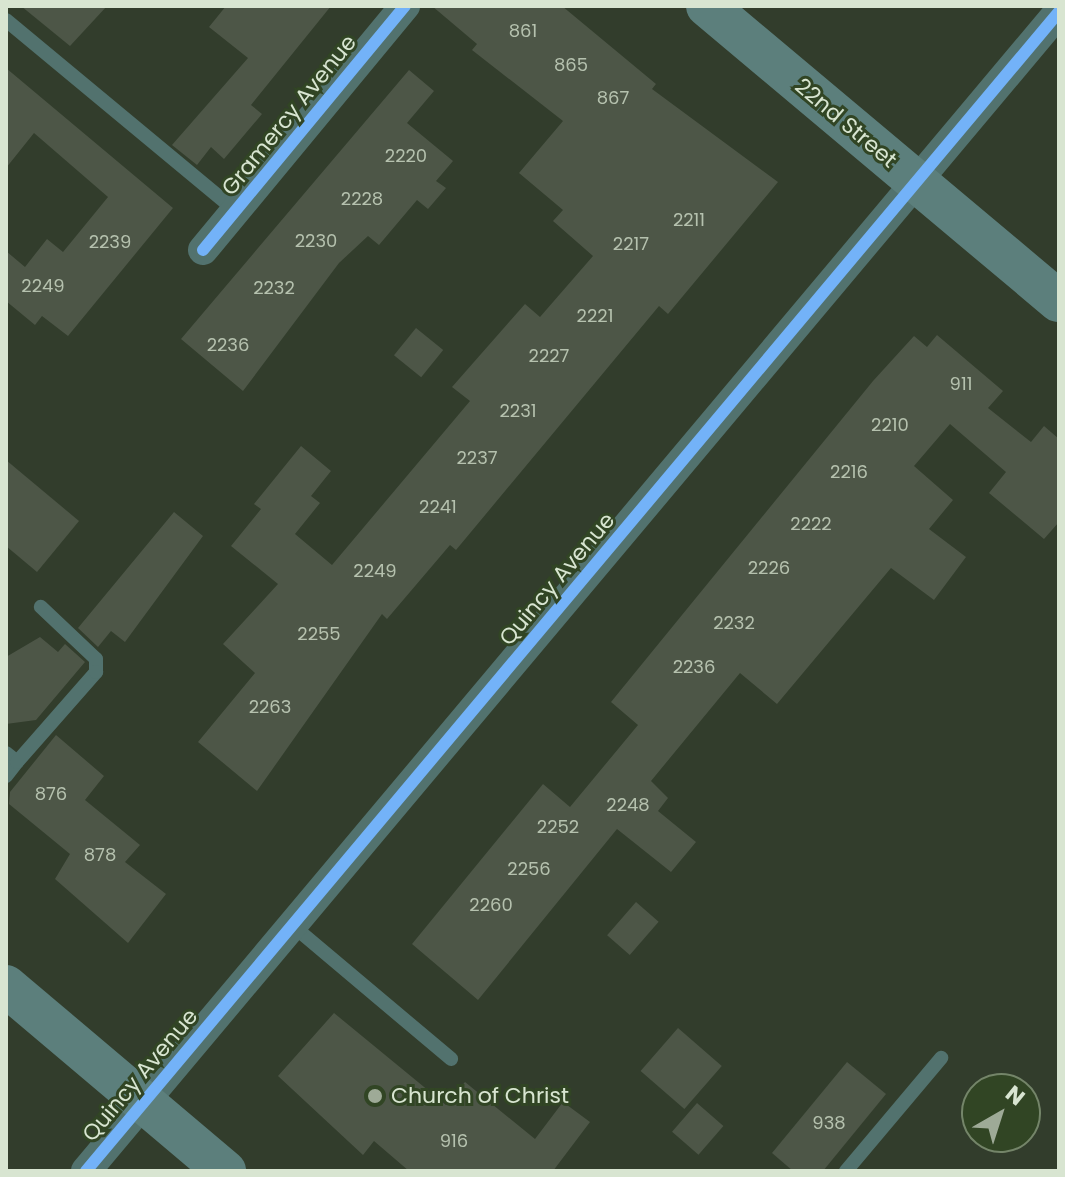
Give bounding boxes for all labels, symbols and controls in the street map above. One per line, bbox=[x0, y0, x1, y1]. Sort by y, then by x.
house number: 861 bbox=[509, 20, 537, 42]
street label: Gramercy Avenue bbox=[216, 29, 362, 201]
house number: 865 bbox=[554, 54, 588, 76]
street label: 22nd Street bbox=[790, 73, 902, 173]
house number: 867 bbox=[597, 87, 629, 109]
house number: 2220 bbox=[385, 145, 427, 167]
house number: 2228 bbox=[341, 188, 383, 210]
house number: 2211 bbox=[673, 209, 705, 231]
house number: 2230 bbox=[295, 230, 337, 252]
house number: 2239 bbox=[89, 231, 131, 253]
house number: 2217 bbox=[613, 233, 649, 255]
house number: 2249 bbox=[21, 275, 65, 297]
house number: 2232 bbox=[253, 277, 295, 299]
house number: 2221 bbox=[577, 305, 613, 327]
house number: 2236 bbox=[207, 334, 249, 356]
house number: 2227 bbox=[529, 345, 569, 367]
house number: 911 bbox=[950, 373, 972, 395]
house number: 2231 bbox=[499, 400, 537, 422]
house number: 2210 bbox=[871, 414, 909, 436]
house number: 2237 bbox=[456, 447, 498, 469]
house number: 2216 bbox=[830, 461, 868, 483]
house number: 2241 bbox=[419, 496, 457, 518]
street label: Quincy Avenue bbox=[494, 507, 620, 651]
house number: 2222 bbox=[790, 513, 832, 535]
house number: 2226 bbox=[748, 557, 790, 579]
house number: 2249 bbox=[353, 560, 397, 582]
house number: 2232 bbox=[713, 612, 755, 634]
house number: 2255 bbox=[297, 623, 341, 645]
house number: 2236 bbox=[673, 656, 715, 678]
house number: 2263 bbox=[249, 696, 291, 718]
house number: 876 bbox=[35, 783, 67, 805]
house number: 2248 bbox=[606, 794, 650, 816]
house number: 2252 bbox=[537, 816, 579, 838]
house number: 878 bbox=[84, 844, 116, 866]
house number: 2256 bbox=[507, 858, 551, 880]
house number: 2260 bbox=[469, 894, 513, 916]
street label: Quincy Avenue bbox=[77, 1003, 203, 1147]
north arrow bbox=[961, 1073, 1041, 1153]
text: N bbox=[999, 1078, 1031, 1113]
place label: Church of Christ bbox=[391, 1083, 569, 1109]
marker: Church of Christ bbox=[366, 1087, 384, 1105]
house number: 938 bbox=[812, 1112, 846, 1134]
house number: 916 bbox=[440, 1130, 468, 1152]

